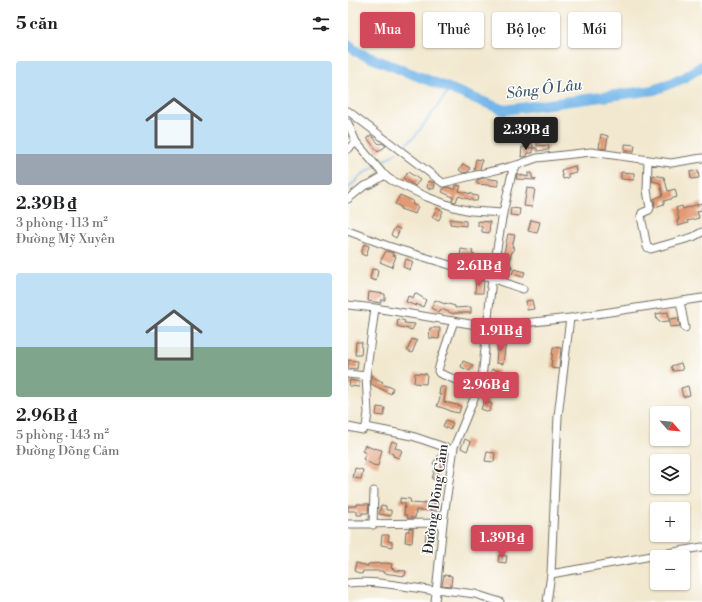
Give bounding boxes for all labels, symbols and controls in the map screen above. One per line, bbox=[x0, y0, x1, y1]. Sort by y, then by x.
chip: Mua bbox=[360, 12, 415, 48]
chip: Thuê bbox=[423, 12, 484, 48]
chip: Bộ lọc bbox=[492, 12, 560, 48]
chip: Mới bbox=[568, 12, 621, 48]
text: 5 căn bbox=[16, 13, 58, 35]
icon: filters bbox=[310, 13, 332, 35]
water label: Sông Ô Lâu bbox=[505, 74, 583, 104]
icon: home bbox=[138, 87, 210, 159]
pin: 2.39B ₫ bbox=[489, 117, 563, 151]
text: 2.39B ₫ bbox=[503, 122, 549, 138]
text: 2.39B ₫ bbox=[16, 193, 76, 215]
text: 3 phòng · 113 m² bbox=[16, 215, 108, 231]
text: Đường Mỹ Xuyên bbox=[16, 231, 115, 247]
pin: 2.61B ₫ bbox=[442, 253, 516, 287]
text: 2.61B ₫ bbox=[457, 258, 501, 274]
icon: home bbox=[138, 299, 210, 371]
pin: 1.91B ₫ bbox=[464, 318, 538, 352]
text: 1.91B ₫ bbox=[480, 323, 522, 339]
pin: 2.96B ₫ bbox=[449, 372, 523, 406]
text: 2.96B ₫ bbox=[463, 377, 509, 393]
text: 2.96B ₫ bbox=[16, 405, 77, 427]
north arrow bbox=[650, 406, 690, 446]
map controls bbox=[650, 406, 690, 590]
text: 5 phòng · 143 m² bbox=[16, 427, 109, 443]
text: Đường Dõng Cảm bbox=[16, 443, 119, 459]
street label: Đường Dõng Cảm bbox=[419, 443, 453, 556]
button: layers bbox=[650, 454, 690, 494]
button: + bbox=[650, 502, 690, 542]
pin: 1.39B ₫ bbox=[465, 525, 539, 559]
text: 1.39B ₫ bbox=[480, 530, 524, 546]
button: − bbox=[650, 550, 690, 590]

